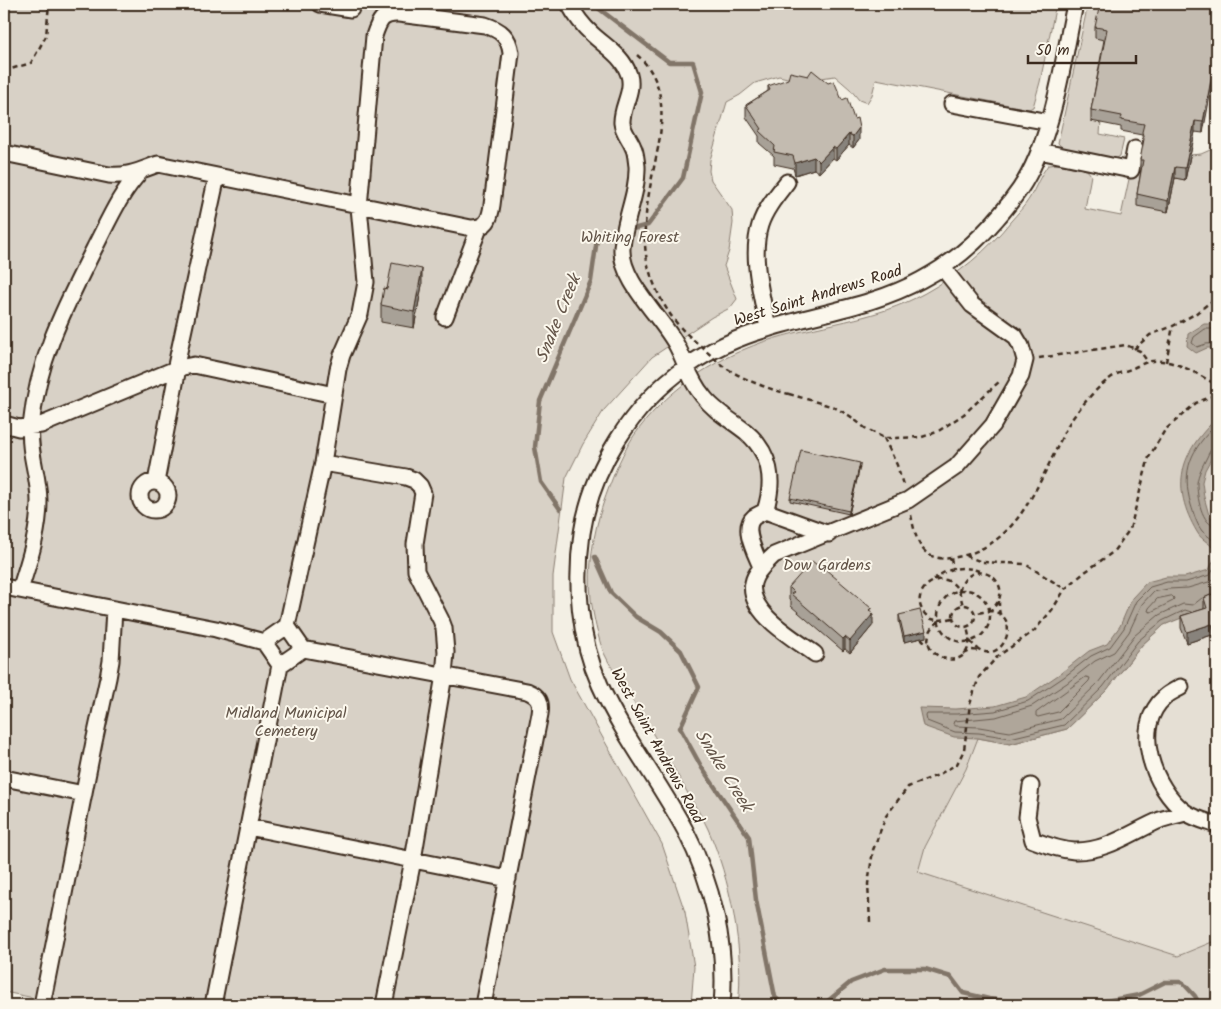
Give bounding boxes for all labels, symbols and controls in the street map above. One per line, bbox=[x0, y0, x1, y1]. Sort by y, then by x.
scale bar bbox=[1028, 32, 1136, 64]
text: 50 m bbox=[1036, 39, 1070, 63]
park label: Whiting Forest bbox=[581, 225, 680, 250]
street label: West Saint Andrews Road bbox=[731, 258, 906, 334]
water label: Snake Creek bbox=[528, 268, 591, 367]
park label: Dow Gardens bbox=[783, 553, 871, 578]
street label: West Saint Andrews Road bbox=[604, 663, 711, 829]
park label: Midland Municipal Cemetery bbox=[225, 701, 347, 744]
water label: Snake Creek bbox=[686, 724, 761, 820]

